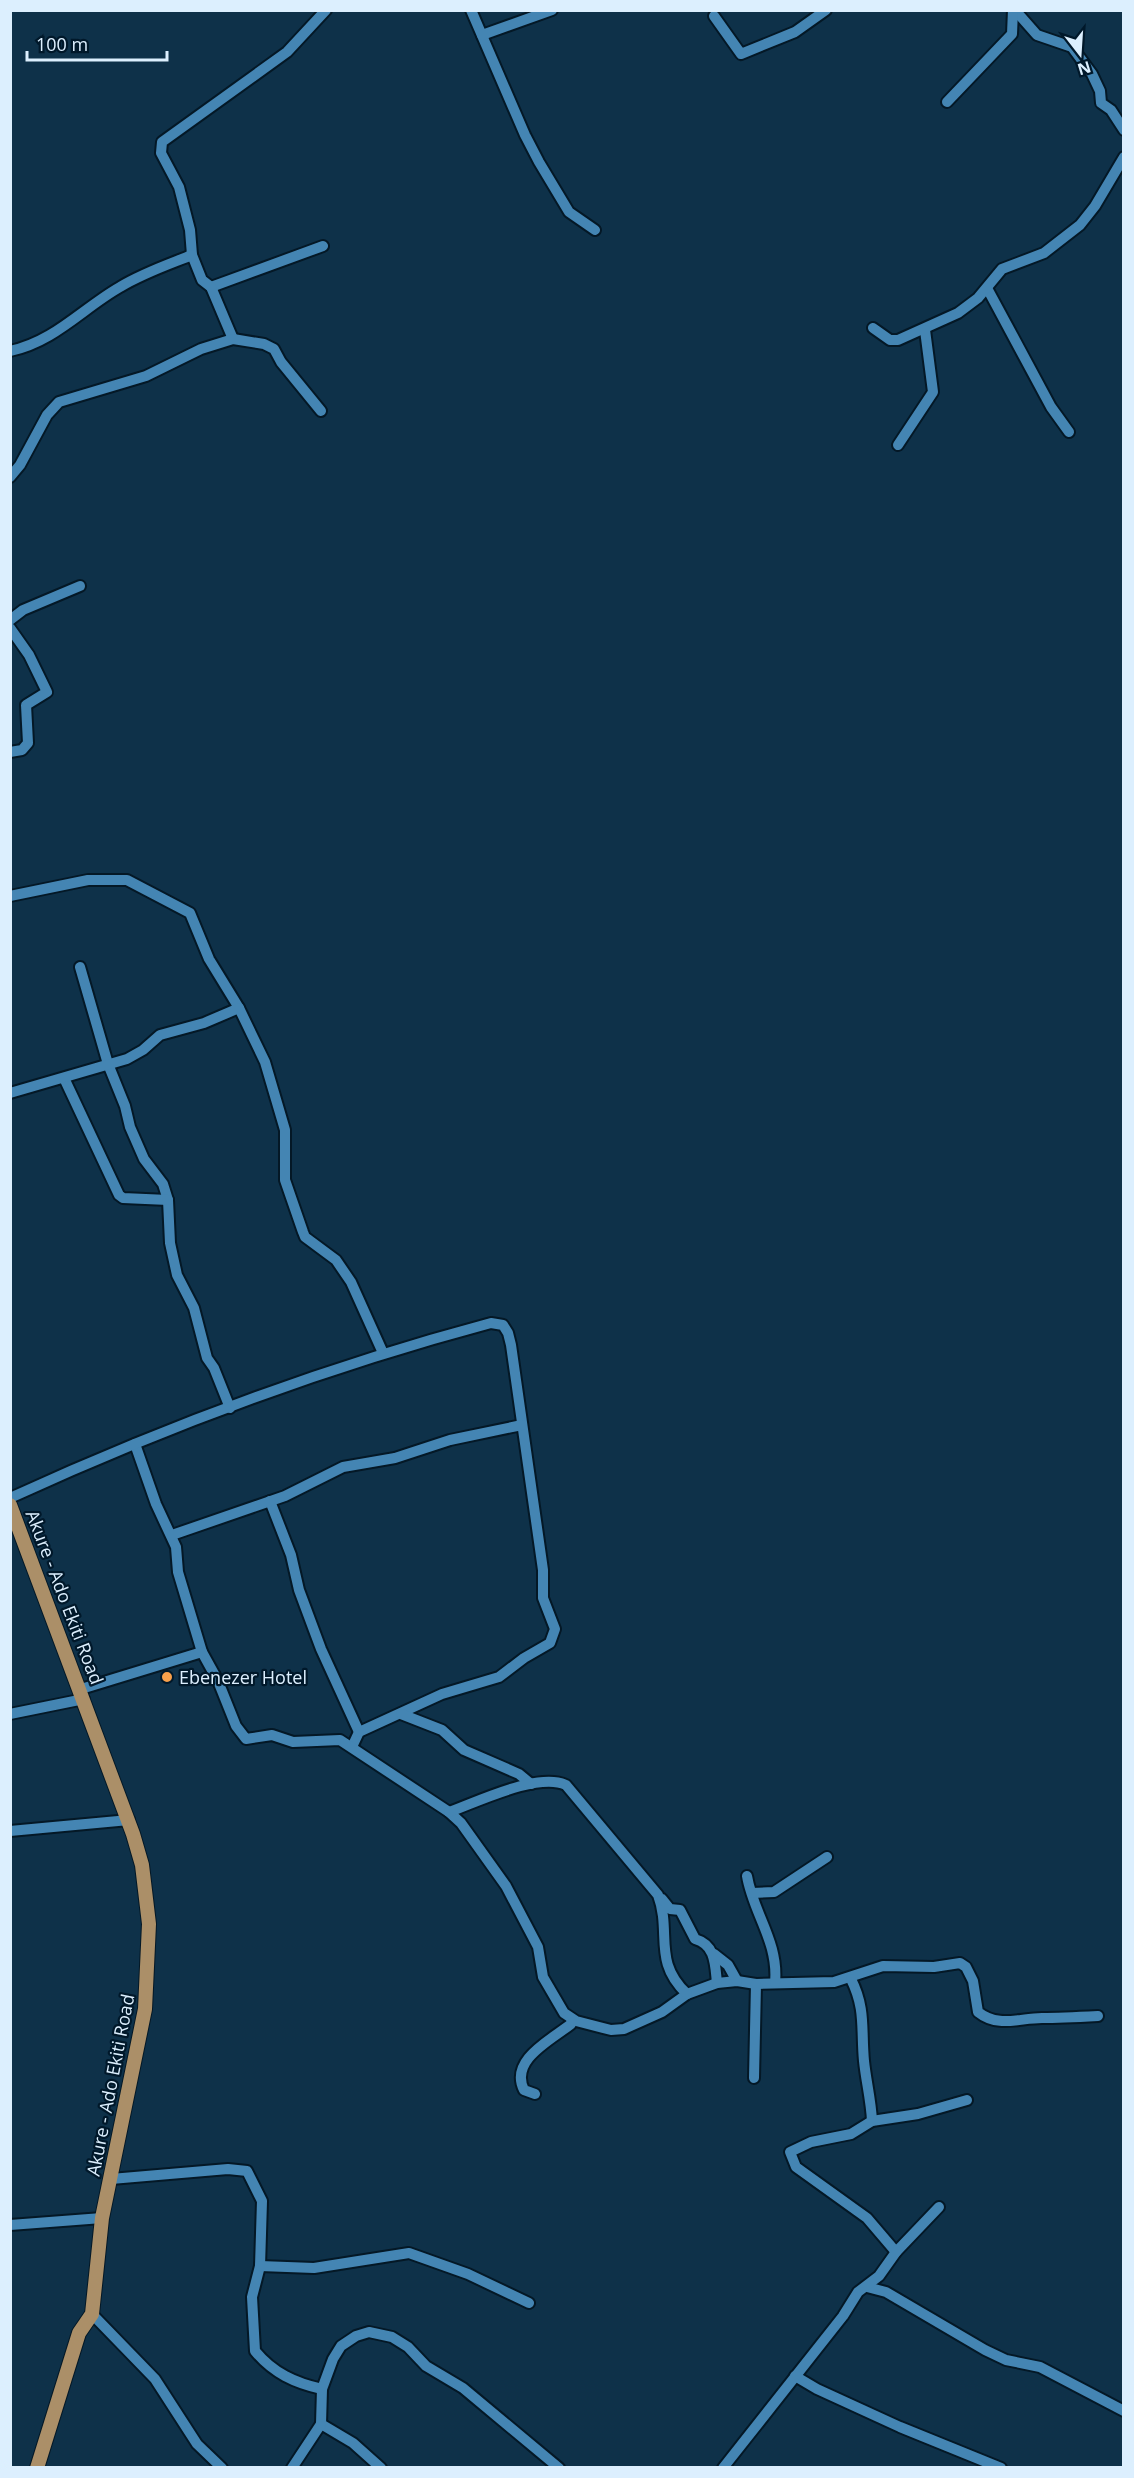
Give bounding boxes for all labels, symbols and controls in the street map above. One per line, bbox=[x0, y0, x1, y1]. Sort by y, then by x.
scale bar bbox=[27, 24, 166, 62]
north arrow bbox=[1050, 24, 1110, 84]
text: 100 m bbox=[36, 32, 88, 56]
text: N bbox=[1075, 56, 1094, 81]
street label: Akure - Ado Ekiti Road bbox=[21, 1506, 109, 1688]
place label: Ebenezer Hotel bbox=[179, 1665, 307, 1689]
marker: Ebenezer Hotel bbox=[160, 1670, 174, 1684]
street label: Akure - Ado Ekiti Road bbox=[81, 1992, 139, 2178]

